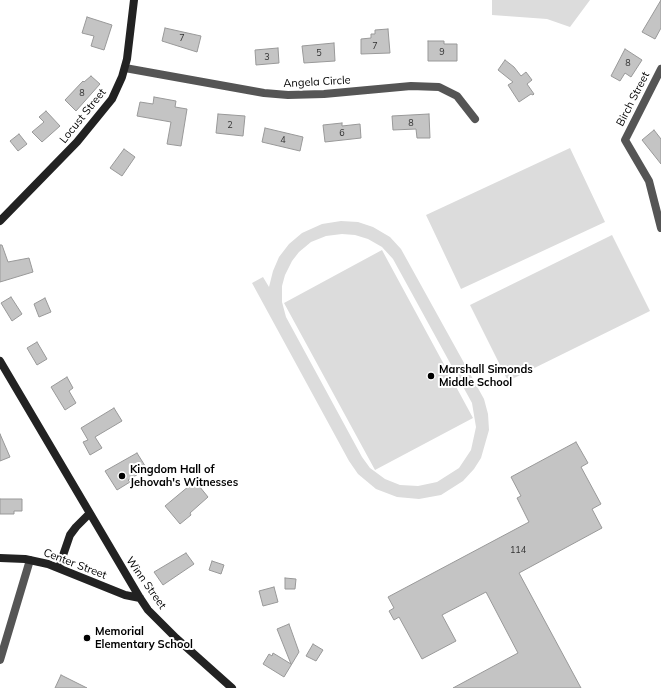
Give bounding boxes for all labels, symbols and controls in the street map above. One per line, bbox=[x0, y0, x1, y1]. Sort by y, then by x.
house number: 7 bbox=[179, 33, 185, 43]
house number: 7 bbox=[372, 41, 378, 51]
house number: 9 bbox=[439, 47, 445, 57]
house number: 5 bbox=[316, 48, 322, 58]
house number: 3 bbox=[264, 52, 270, 62]
house number: 8 bbox=[625, 58, 631, 68]
street label: Birch Street bbox=[614, 70, 652, 128]
street label: Angela Circle bbox=[283, 74, 351, 90]
street label: Locust Street bbox=[57, 86, 109, 146]
house number: 8 bbox=[79, 88, 85, 98]
house number: 8 bbox=[408, 118, 414, 128]
house number: 2 bbox=[227, 120, 233, 130]
house number: 6 bbox=[339, 128, 345, 138]
house number: 4 bbox=[280, 135, 286, 145]
place label: Marshall Simonds Middle School bbox=[439, 363, 533, 389]
marker: Marshall Simonds Middle School bbox=[426, 371, 436, 381]
place label: Kingdom Hall of Jehovah's Witnesses bbox=[130, 463, 238, 489]
marker: Kingdom Hall of Jehovah's Witnesses bbox=[117, 471, 127, 481]
house number: 114 bbox=[510, 545, 526, 555]
street label: Center Street bbox=[42, 546, 108, 582]
street label: Winn Street bbox=[123, 554, 169, 612]
place label: Memorial Elementary School bbox=[95, 625, 193, 651]
marker: Memorial Elementary School bbox=[82, 633, 92, 643]

